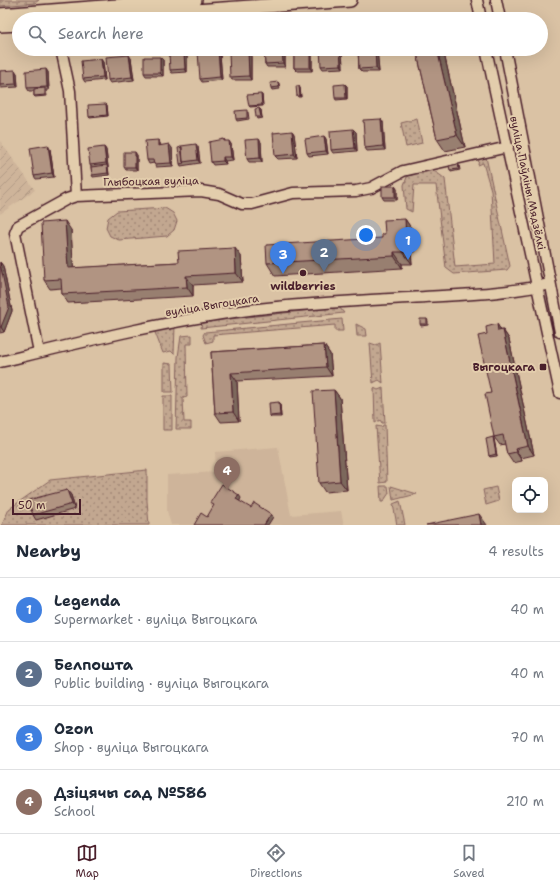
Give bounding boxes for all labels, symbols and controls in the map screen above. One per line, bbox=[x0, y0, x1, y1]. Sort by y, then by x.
search box bbox=[12, 12, 548, 56]
icon: search bbox=[26, 23, 48, 45]
text: Search here bbox=[58, 24, 144, 44]
street label: вуліца Паўліны Мядзёлкі bbox=[506, 115, 549, 251]
street label: Глыбоцкая вуліца bbox=[103, 173, 199, 190]
your location bbox=[356, 225, 376, 245]
pin: 1 bbox=[395, 227, 421, 260]
pin: 2 bbox=[311, 239, 337, 272]
pin: 3 bbox=[270, 241, 296, 274]
marker: wildberries bbox=[298, 268, 308, 278]
place label: wildberries bbox=[270, 279, 336, 294]
street label: вуліца Выгоцкага bbox=[164, 291, 260, 320]
place label: Выгоцкага bbox=[473, 360, 535, 375]
marker: Выгоцкага bbox=[538, 362, 548, 372]
pin: 4 bbox=[214, 457, 240, 490]
map controls bbox=[512, 477, 548, 513]
button: locate bbox=[512, 477, 548, 513]
scale bar bbox=[12, 497, 81, 516]
text: 50 m bbox=[18, 498, 46, 513]
text: Nearby bbox=[16, 540, 81, 562]
text: 4 results bbox=[488, 543, 544, 560]
text: Legenda bbox=[54, 591, 120, 611]
text: 1 bbox=[26, 601, 32, 618]
text: 40 m bbox=[510, 601, 544, 618]
text: Supermarket · вуліца Выгоцкага bbox=[54, 611, 257, 628]
text: Белпошта bbox=[54, 655, 133, 675]
text: 2 bbox=[24, 665, 34, 682]
text: 40 m bbox=[510, 665, 544, 682]
text: Public building · вуліца Выгоцкага bbox=[54, 675, 269, 692]
text: Ozon bbox=[54, 719, 94, 739]
text: 3 bbox=[24, 729, 34, 746]
text: 70 m bbox=[510, 729, 544, 746]
text: Shop · вуліца Выгоцкага bbox=[54, 739, 208, 756]
text: Дзіцячы сад №586 bbox=[54, 783, 207, 803]
text: 4 bbox=[24, 793, 34, 810]
text: 210 m bbox=[506, 793, 544, 810]
text: School bbox=[54, 803, 95, 820]
tab: Map bbox=[75, 842, 99, 881]
tab: Directions bbox=[250, 842, 302, 881]
tab: Saved bbox=[453, 842, 485, 881]

